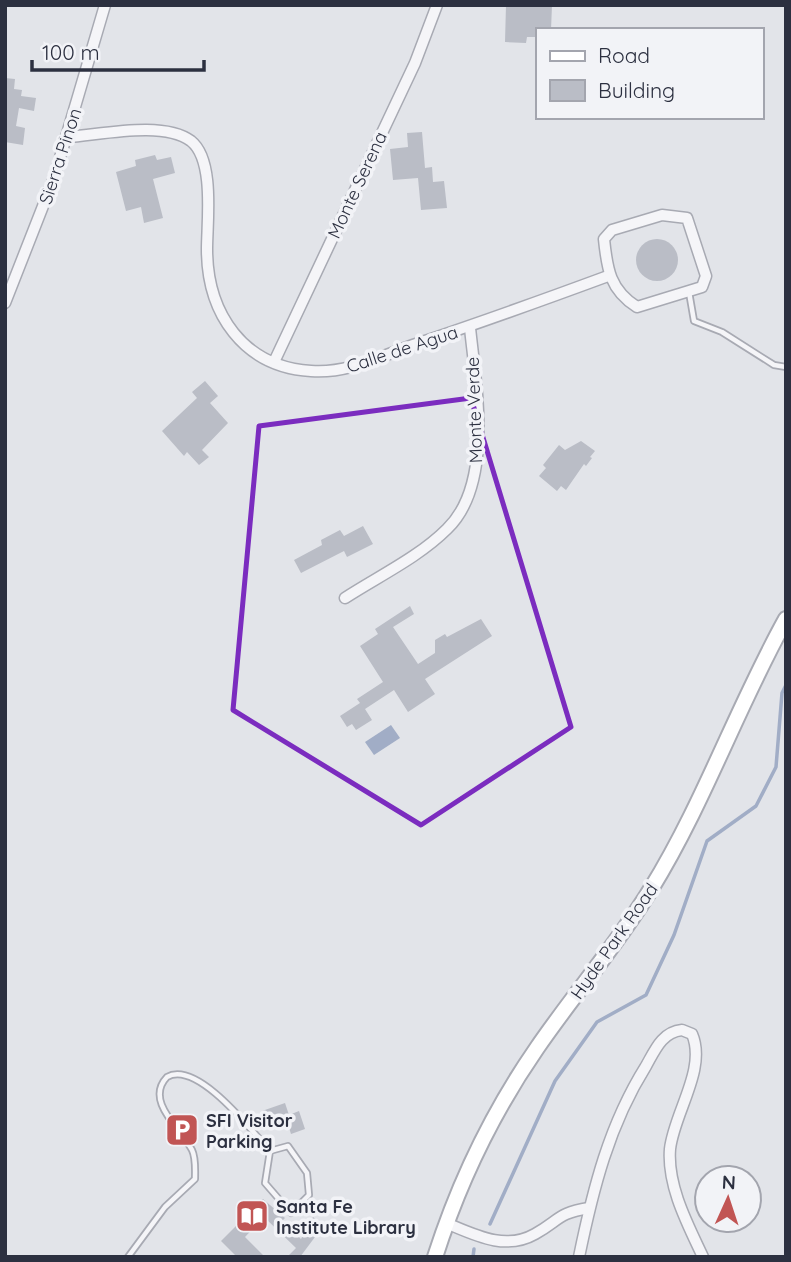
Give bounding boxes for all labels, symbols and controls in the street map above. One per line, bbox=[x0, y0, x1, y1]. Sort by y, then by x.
scale bar bbox=[32, 28, 203, 72]
legend bbox=[536, 28, 763, 119]
text: 100 m bbox=[42, 39, 100, 65]
text: Road bbox=[598, 42, 650, 68]
text: Building bbox=[598, 77, 675, 103]
street label: Sierra Pinon bbox=[34, 105, 86, 207]
street label: Monte Serena bbox=[322, 128, 392, 242]
street label: Calle de Agua bbox=[343, 320, 461, 378]
street label: Monte Verde bbox=[461, 356, 487, 464]
street label: Hyde Park Road bbox=[565, 878, 663, 1004]
place label: SFI Visitor Parking bbox=[206, 1109, 293, 1153]
parking icon: SFI Visitor Parking bbox=[163, 1111, 201, 1149]
north arrow bbox=[693, 1164, 763, 1234]
text: N bbox=[721, 1170, 736, 1194]
place label: Santa Fe Institute Library bbox=[276, 1195, 416, 1239]
library icon: Santa Fe Institute Library bbox=[233, 1197, 271, 1235]

